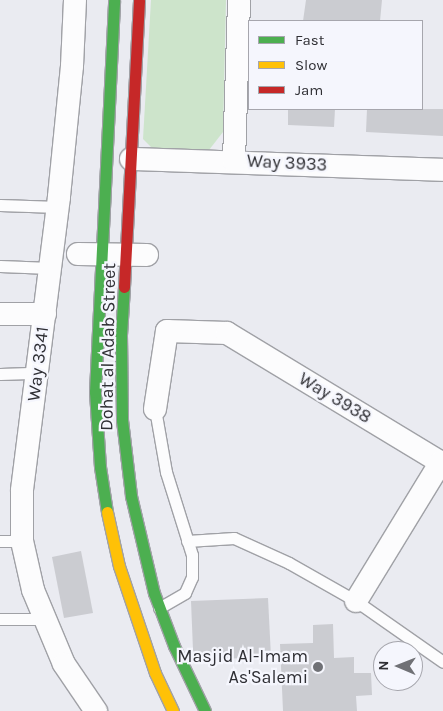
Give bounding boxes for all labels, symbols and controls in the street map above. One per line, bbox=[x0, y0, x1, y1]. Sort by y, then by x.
legend bbox=[248, 20, 423, 110]
text: Fast bbox=[295, 31, 324, 49]
text: Slow bbox=[295, 56, 327, 74]
text: Jam bbox=[295, 81, 323, 99]
street label: Way 3933 bbox=[246, 150, 328, 176]
street label: Dohat al Adab Street bbox=[96, 263, 120, 431]
street label: Way 3341 bbox=[23, 325, 53, 403]
street label: Way 3938 bbox=[295, 368, 375, 428]
north arrow bbox=[373, 641, 423, 691]
place label: Masjid Al-Imam As'Salemi bbox=[177, 646, 308, 689]
marker: Masjid Al-Imam As'Salemi bbox=[312, 661, 324, 673]
text: N bbox=[375, 661, 392, 671]

